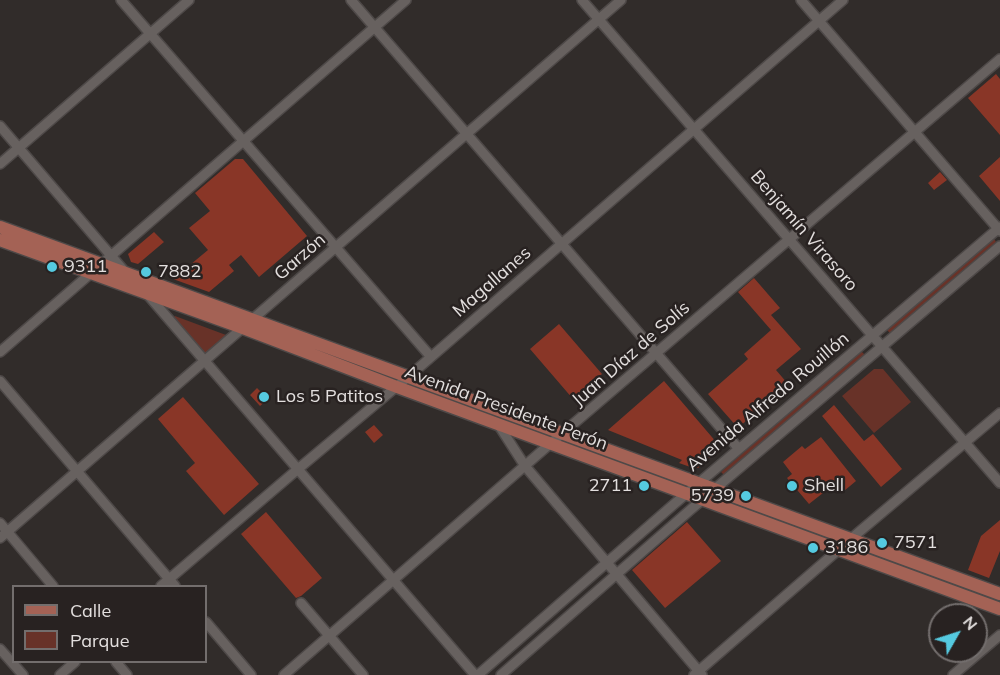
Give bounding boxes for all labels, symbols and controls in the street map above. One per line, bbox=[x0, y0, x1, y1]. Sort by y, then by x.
street label: Benjamín Virasoro bbox=[746, 166, 862, 296]
street label: Garzón bbox=[270, 229, 330, 285]
street label: Magallanes bbox=[448, 242, 536, 322]
place label: 9311 bbox=[64, 256, 107, 278]
marker: 9311 bbox=[45, 260, 59, 274]
place label: 7882 bbox=[158, 261, 201, 283]
marker: 7882 bbox=[139, 265, 153, 279]
street label: Juan Díaz de Solís bbox=[568, 297, 694, 411]
street label: Avenida Alfredo Rouillón bbox=[682, 328, 854, 476]
street label: Avenida Presidente Perón bbox=[402, 361, 610, 455]
place label: Los 5 Patitos bbox=[276, 386, 383, 408]
marker: Los 5 Patitos bbox=[257, 390, 271, 404]
place label: 2711 bbox=[589, 475, 632, 497]
place label: Shell bbox=[804, 475, 844, 497]
marker: 2711 bbox=[637, 479, 651, 493]
marker: Shell bbox=[785, 479, 799, 493]
place label: 5739 bbox=[691, 485, 734, 507]
marker: 5739 bbox=[739, 489, 753, 503]
place label: 7571 bbox=[894, 532, 937, 554]
marker: 7571 bbox=[875, 536, 889, 550]
place label: 3186 bbox=[825, 537, 868, 559]
marker: 3186 bbox=[806, 541, 820, 555]
legend bbox=[12, 585, 207, 663]
text: Calle bbox=[70, 599, 111, 622]
north arrow bbox=[928, 603, 988, 663]
text: N bbox=[959, 612, 982, 634]
text: Parque bbox=[70, 629, 129, 652]

